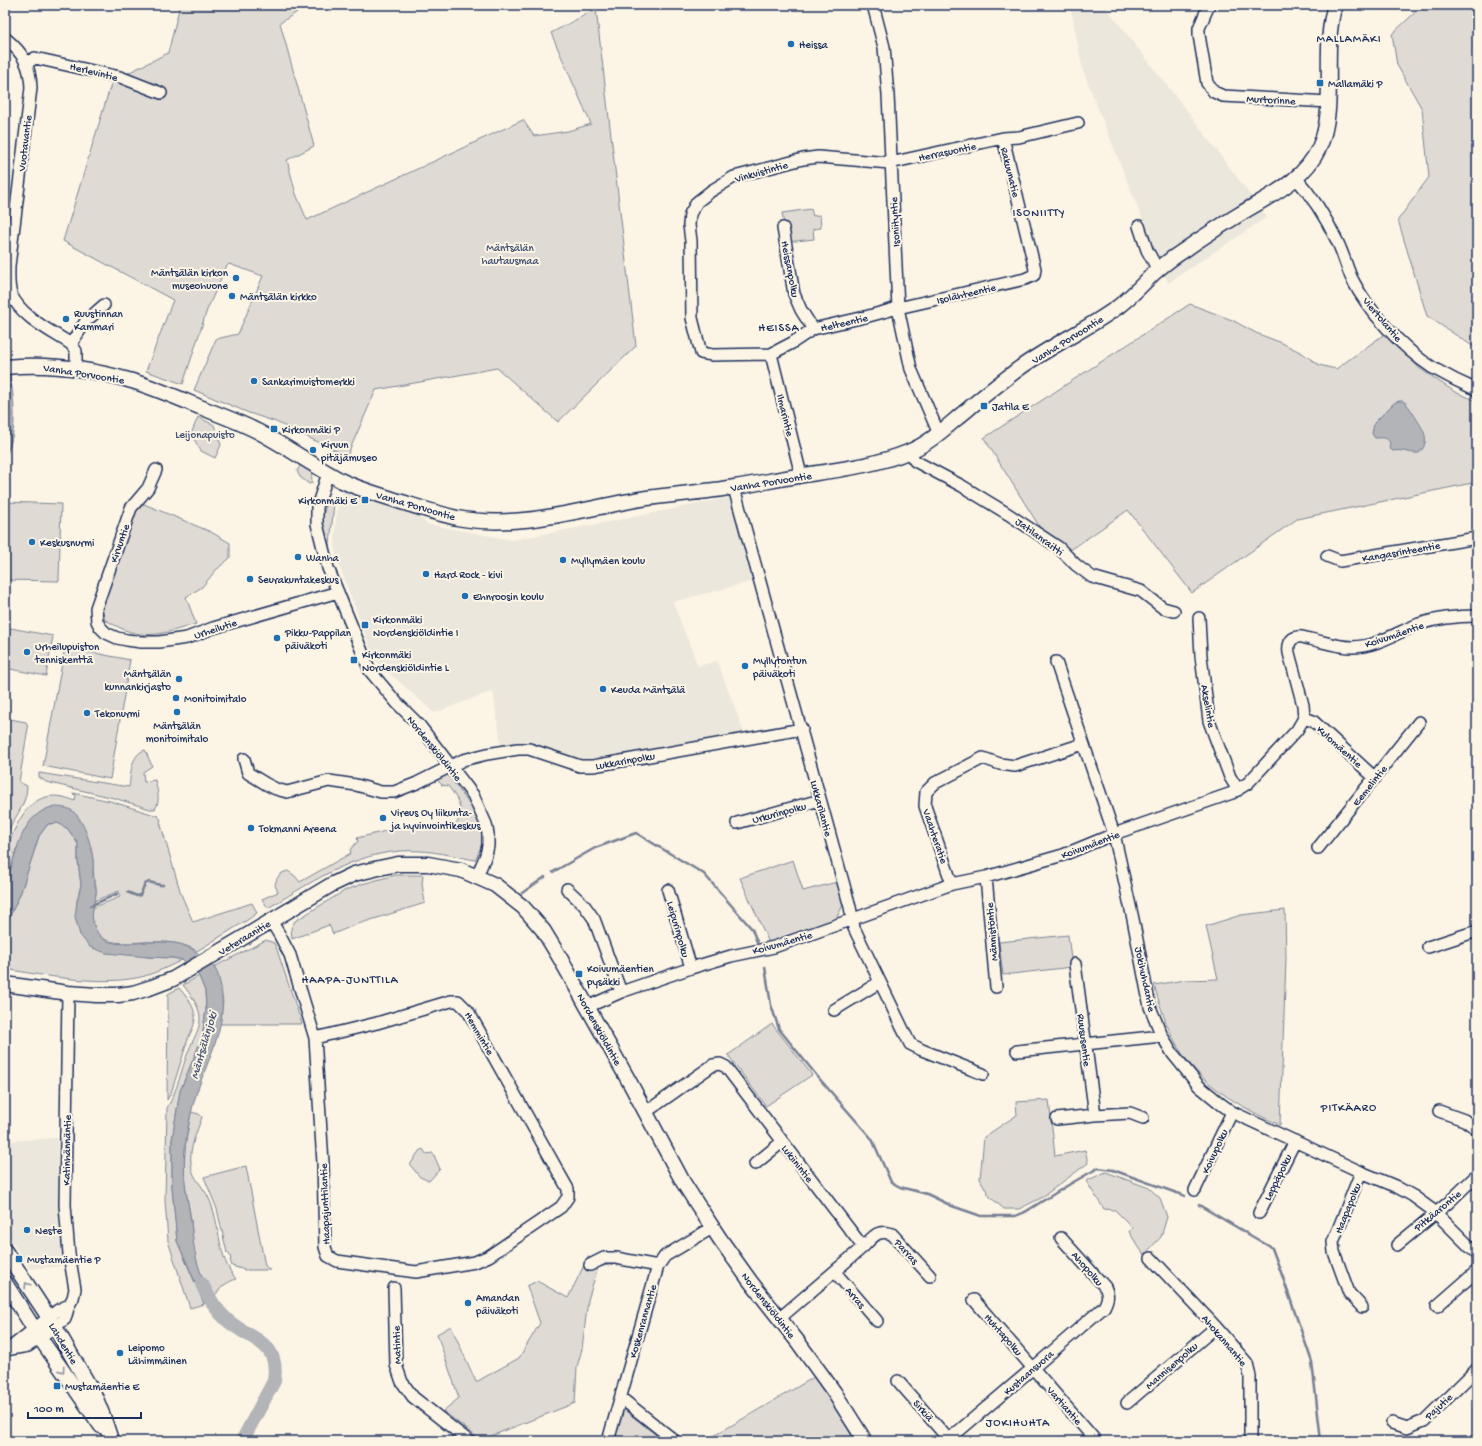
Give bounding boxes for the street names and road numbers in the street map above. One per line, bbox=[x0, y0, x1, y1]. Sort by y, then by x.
street label: Herlevintie bbox=[68, 61, 119, 85]
street label: Murtorinne bbox=[1246, 94, 1296, 108]
street label: Vuotavantie bbox=[16, 114, 35, 173]
street label: Herrasuontie bbox=[918, 141, 978, 165]
street label: Rakuunatie bbox=[997, 146, 1021, 199]
street label: Vinkvistintie bbox=[733, 160, 790, 186]
street label: Isoniityntie bbox=[889, 196, 903, 247]
street label: Heissanpolku bbox=[778, 240, 800, 299]
street label: Isolähteentie bbox=[936, 282, 998, 308]
street label: Viertolantie bbox=[1359, 295, 1404, 345]
street label: Helteentie bbox=[820, 313, 869, 335]
street label: Vanha Porvoontie bbox=[1029, 314, 1106, 368]
street label: Vanha Porvoontie bbox=[41, 362, 125, 387]
street label: Ilmarintie bbox=[773, 393, 795, 438]
street label: Vanha Porvoontie bbox=[729, 471, 813, 495]
street label: Vanha Porvoontie bbox=[374, 490, 457, 524]
street label: Jatilanraitti bbox=[1013, 516, 1065, 559]
street label: Kirvuntie bbox=[109, 522, 133, 565]
street label: Kangasrinteentie bbox=[1361, 540, 1442, 566]
street label: Urheilutie bbox=[193, 617, 239, 642]
street label: Koivumäentie bbox=[1364, 620, 1426, 652]
street label: Akselintie bbox=[1197, 684, 1217, 729]
street label: Nordenskiöldintie bbox=[404, 714, 464, 784]
street label: Kulomäentie bbox=[1314, 724, 1364, 771]
street label: Lukkarinpolku bbox=[595, 751, 656, 773]
street label: Eemelintie bbox=[1351, 763, 1391, 809]
street label: Lukkarilantie bbox=[807, 779, 833, 838]
street label: Urkurinpolku bbox=[751, 801, 808, 827]
street label: Vaahteratie bbox=[919, 807, 949, 866]
street label: Koivumäentie bbox=[1060, 829, 1122, 862]
street label: Leipurinpolku bbox=[663, 900, 691, 959]
street label: Männistöntie bbox=[984, 902, 1002, 962]
street label: Veteraanitie bbox=[216, 918, 273, 959]
street label: Koivumäentie bbox=[751, 930, 814, 958]
street label: Jokihuhdantie bbox=[1131, 946, 1157, 1013]
street label: Nordenskiöldintie bbox=[574, 992, 623, 1068]
street label: Hemmintie bbox=[461, 1010, 496, 1058]
street label: Ruususentie bbox=[1074, 1013, 1092, 1067]
street label: Katinhännäntie bbox=[61, 1114, 75, 1185]
street label: Koivupolku bbox=[1200, 1128, 1231, 1176]
street label: Lukiinintie bbox=[778, 1143, 815, 1186]
street label: Leppäpolku bbox=[1262, 1153, 1295, 1203]
street label: Haapajunttilantie bbox=[319, 1163, 333, 1245]
street label: Haapapolku bbox=[1333, 1182, 1364, 1236]
street label: Pitkäarontie bbox=[1412, 1188, 1464, 1235]
street label: Parras bbox=[890, 1236, 921, 1268]
street label: Ahopolku bbox=[1068, 1250, 1105, 1289]
street label: Nordenskiöldintie bbox=[738, 1271, 797, 1342]
street label: Koskenrannantie bbox=[628, 1283, 660, 1360]
street label: Arras bbox=[842, 1285, 868, 1312]
street label: Huhtapolku bbox=[981, 1312, 1024, 1359]
street label: Ahokannantie bbox=[1198, 1313, 1249, 1370]
street label: Lahdentie bbox=[45, 1321, 79, 1367]
street label: Matintie bbox=[391, 1325, 405, 1364]
street label: Mannisenpolku bbox=[1144, 1341, 1201, 1392]
street label: Kustaansuora bbox=[1002, 1348, 1057, 1398]
street label: Vartiantie bbox=[1043, 1384, 1084, 1428]
street label: Pajutie bbox=[1422, 1392, 1456, 1424]
street label: Sirkiä bbox=[910, 1398, 936, 1425]

